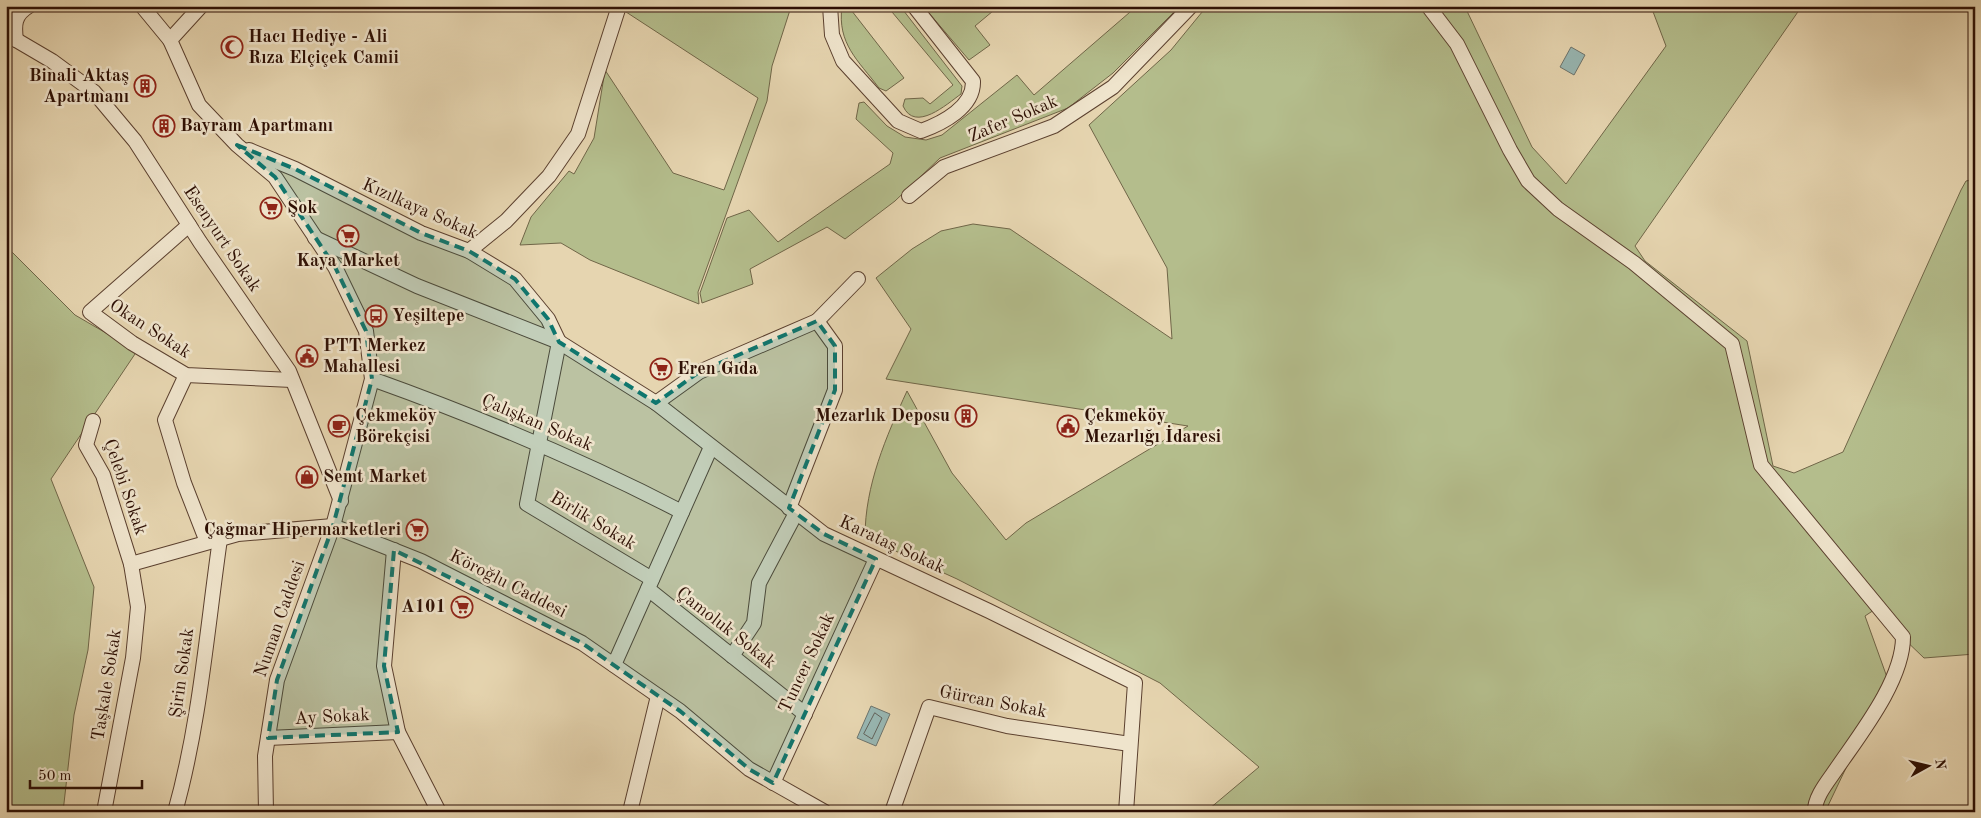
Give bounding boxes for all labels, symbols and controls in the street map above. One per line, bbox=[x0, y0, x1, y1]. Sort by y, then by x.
place label: Hacı Hediye - Ali Rıza Elçiçek Camii bbox=[248, 28, 399, 67]
mosque icon: Hacı Hediye - Ali Rıza Elçiçek Camii bbox=[220, 35, 244, 59]
place label: Binali Aktaş Apartmanı bbox=[29, 67, 129, 106]
building icon: Binali Aktaş Apartmanı bbox=[133, 74, 157, 98]
street label: Zafer Sokak bbox=[966, 92, 1060, 146]
building icon: Bayram Apartmanı bbox=[152, 114, 176, 138]
place label: Bayram Apartmanı bbox=[180, 117, 333, 135]
street label: Kızılkaya Sokak bbox=[359, 175, 481, 243]
street label: Esenyurt Sokak bbox=[180, 183, 264, 295]
supermarket icon: Şok bbox=[259, 196, 283, 220]
place label: Şok bbox=[287, 199, 317, 217]
supermarket icon: Kaya Market bbox=[336, 224, 360, 248]
place label: Kaya Market bbox=[296, 252, 400, 270]
street label: Okan Sokak bbox=[106, 296, 194, 362]
bus stop icon: Yeşiltepe bbox=[364, 304, 388, 328]
place label: Yeşiltepe bbox=[392, 307, 464, 325]
place label: PTT Merkez Mahallesi bbox=[323, 337, 426, 376]
public building icon: PTT Merkez Mahallesi bbox=[295, 344, 319, 368]
supermarket icon: Eren Gıda bbox=[649, 357, 673, 381]
place label: Eren Gıda bbox=[677, 360, 758, 378]
street label: Çalışkan Sokak bbox=[479, 391, 595, 455]
building icon: Mezarlık Deposu bbox=[954, 404, 978, 428]
place label: Çekmeköy Börekçisi bbox=[355, 407, 437, 446]
place label: Mezarlık Deposu bbox=[815, 407, 950, 425]
place label: Çekmeköy Mezarlığı İdaresi bbox=[1084, 407, 1221, 446]
cafe icon: Çekmeköy Börekçisi bbox=[327, 414, 351, 438]
public building icon: Çekmeköy Mezarlığı İdaresi bbox=[1056, 414, 1080, 438]
street label: Çelebi Sokak bbox=[100, 437, 150, 537]
shop icon: Semt Market bbox=[295, 465, 319, 489]
place label: Semt Market bbox=[323, 468, 427, 486]
street label: Birlik Sokak bbox=[547, 488, 639, 554]
street label: Karataş Sokak bbox=[836, 513, 948, 577]
supermarket icon: Çağmar Hipermarketleri bbox=[405, 518, 429, 542]
place label: Çağmar Hipermarketleri bbox=[204, 521, 401, 539]
street label: Köroğlu Caddesi bbox=[447, 547, 570, 621]
street label: Numan Caddesi bbox=[252, 558, 308, 680]
street label: Çamoluk Sokak bbox=[673, 584, 779, 672]
supermarket icon: A101 bbox=[450, 595, 474, 619]
place label: A101 bbox=[401, 598, 446, 616]
street label: Tuncer Sokak bbox=[776, 610, 838, 716]
street label: Şirin Sokak bbox=[167, 627, 197, 719]
street label: Taşkale Sokak bbox=[89, 628, 125, 742]
street label: Gürcan Sokak bbox=[938, 683, 1048, 721]
street label: Ay Sokak bbox=[294, 706, 370, 728]
north arrow bbox=[1904, 740, 1954, 790]
scale bar bbox=[30, 758, 142, 790]
text: N bbox=[1932, 758, 1948, 771]
text: 50 m bbox=[38, 769, 72, 784]

